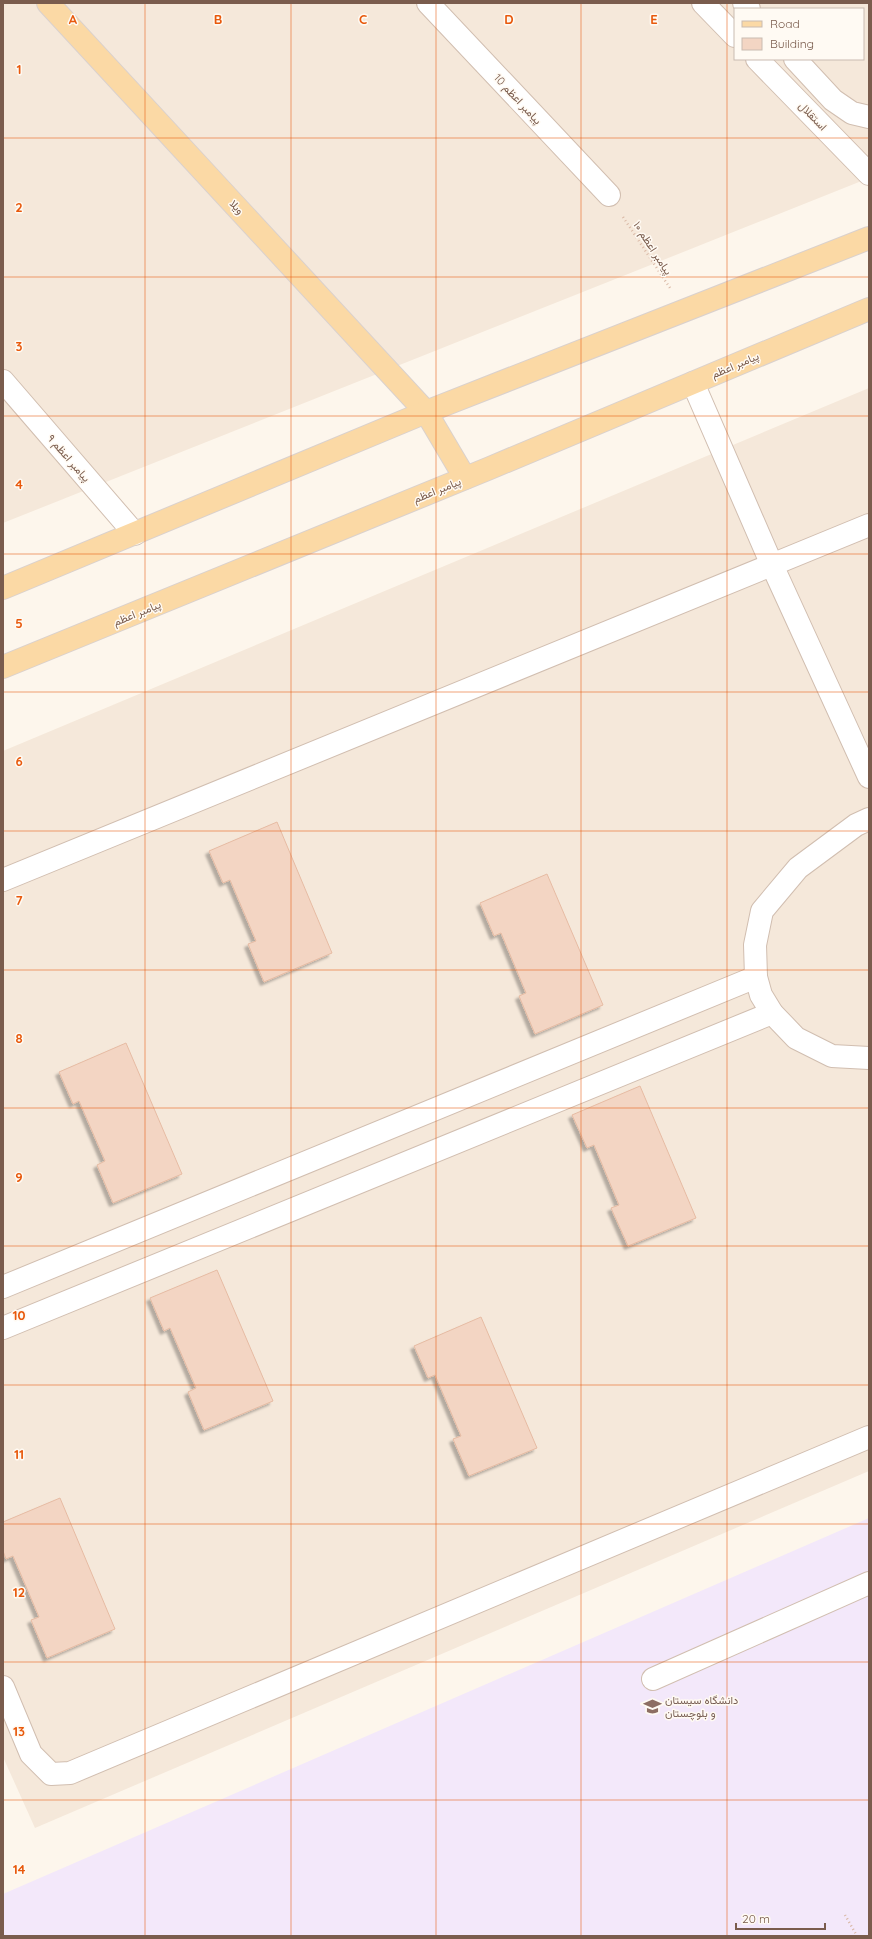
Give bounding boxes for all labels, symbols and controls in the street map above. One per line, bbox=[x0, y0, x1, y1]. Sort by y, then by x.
legend bbox=[734, 8, 864, 60]
text: A bbox=[69, 11, 78, 27]
text: B bbox=[214, 11, 222, 27]
text: C bbox=[359, 11, 367, 27]
text: D bbox=[504, 11, 514, 27]
text: E bbox=[650, 11, 658, 27]
text: Road bbox=[770, 16, 800, 31]
text: Building bbox=[770, 36, 814, 51]
text: 1 bbox=[16, 61, 22, 77]
street label: پیامبر اعظم 10 bbox=[490, 71, 545, 128]
street label: استقلال bbox=[796, 99, 830, 133]
street label: ویلا bbox=[227, 197, 247, 217]
text: 2 bbox=[15, 199, 23, 215]
street label: پیامبر اعظم ۱۰ bbox=[630, 219, 676, 278]
text: 3 bbox=[16, 338, 23, 354]
street label: پیامبر اعظم bbox=[709, 349, 761, 382]
street label: پیامبر اعظم ۹ bbox=[44, 431, 94, 486]
street label: پیامبر اعظم bbox=[411, 474, 463, 507]
text: 4 bbox=[15, 476, 23, 492]
street label: پیامبر اعظم bbox=[111, 597, 163, 630]
text: 5 bbox=[15, 615, 23, 631]
text: 6 bbox=[15, 753, 23, 769]
text: 7 bbox=[15, 892, 23, 908]
text: 8 bbox=[15, 1030, 23, 1046]
text: 9 bbox=[15, 1169, 23, 1185]
text: 10 bbox=[12, 1307, 26, 1323]
text: 11 bbox=[14, 1446, 24, 1462]
text: 12 bbox=[13, 1584, 25, 1600]
place label: دانشگاه سیستان و بلوچستان bbox=[665, 1693, 738, 1721]
school or university icon: دانشگاه سیستان و بلوچستان bbox=[642, 1696, 662, 1716]
text: 13 bbox=[13, 1723, 25, 1739]
text: 14 bbox=[13, 1861, 26, 1877]
scale bar bbox=[736, 1905, 825, 1931]
text: 20 m bbox=[742, 1911, 770, 1926]

